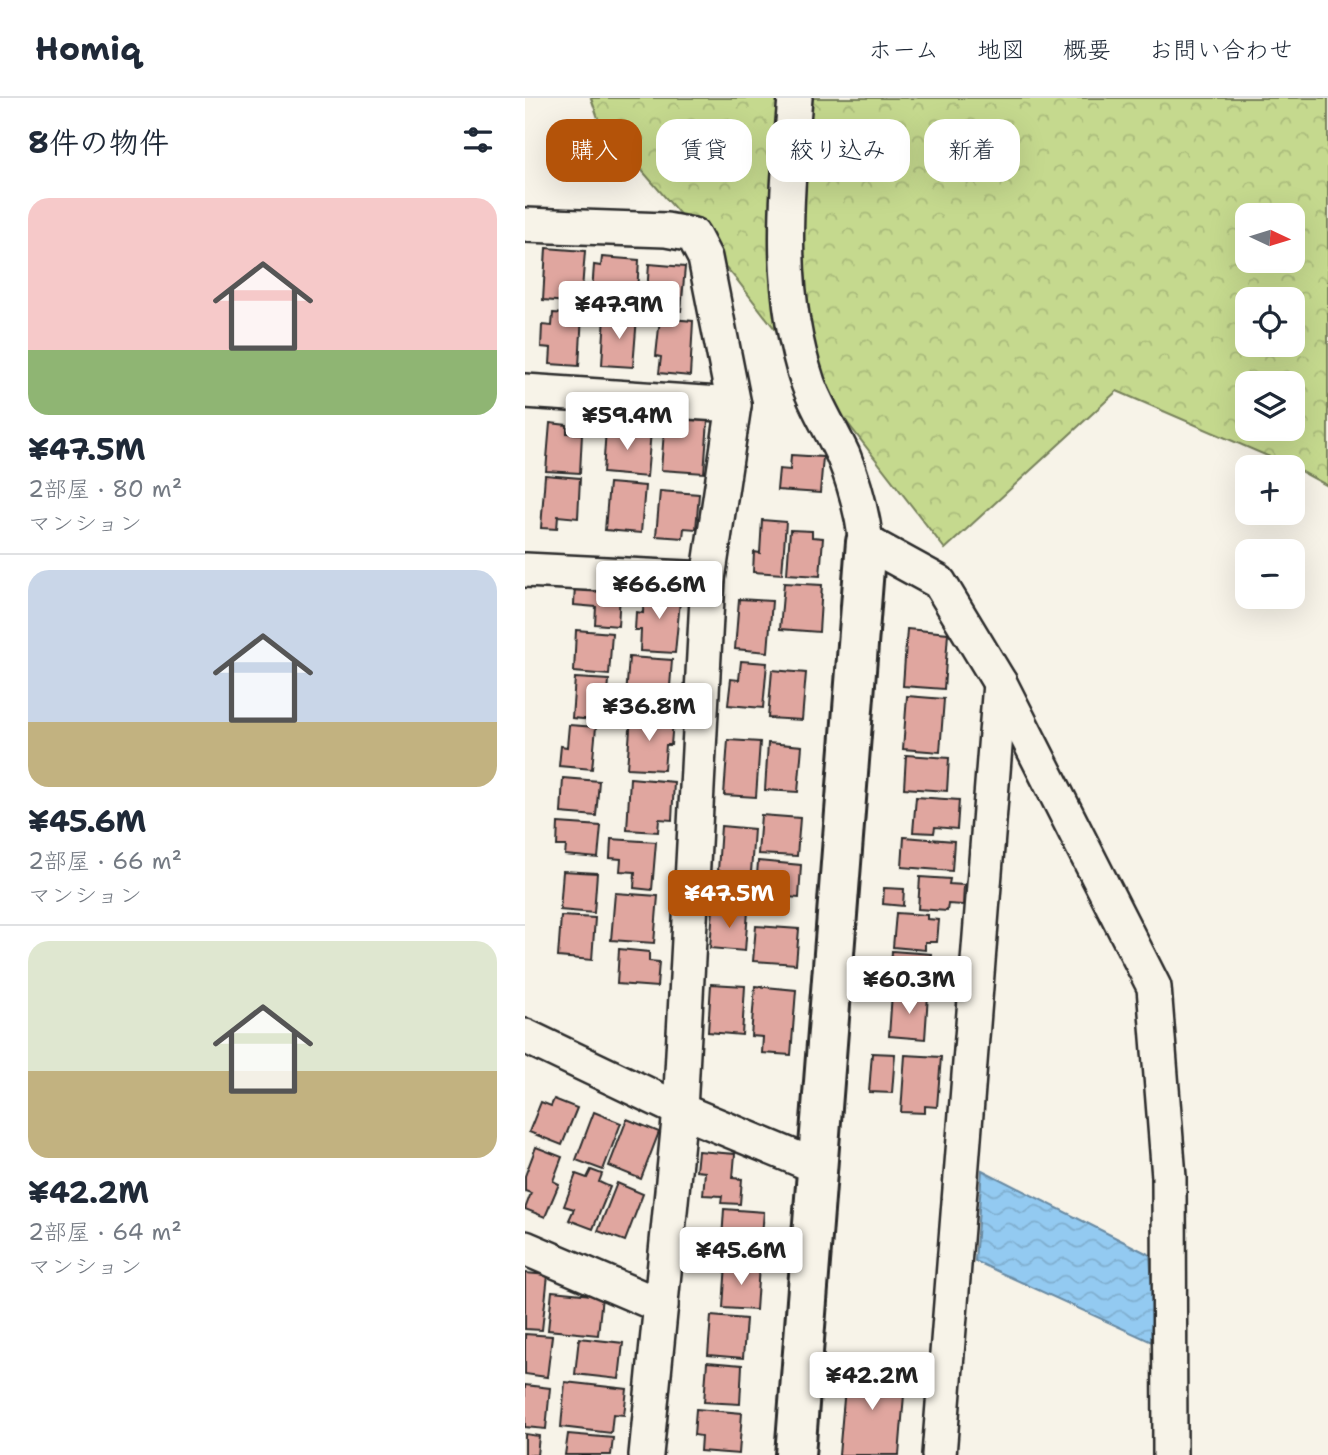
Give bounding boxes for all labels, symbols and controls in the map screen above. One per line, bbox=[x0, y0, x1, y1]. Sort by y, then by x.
text: Homiq bbox=[35, 26, 141, 71]
text: ホーム bbox=[868, 34, 939, 66]
text: 地図 bbox=[977, 34, 1025, 66]
text: 概要 bbox=[1063, 34, 1111, 66]
text: お問い合わせ bbox=[1149, 34, 1293, 66]
chip: 購入 bbox=[546, 119, 642, 182]
chip: 賃貸 bbox=[656, 119, 752, 182]
chip: 絞り込み bbox=[766, 119, 910, 182]
chip: 新着 bbox=[924, 119, 1020, 182]
icon: filters bbox=[459, 121, 497, 159]
text: 8件の物件 bbox=[28, 122, 169, 163]
north arrow bbox=[1235, 203, 1305, 273]
map controls bbox=[1235, 203, 1305, 609]
icon: home bbox=[200, 243, 326, 369]
pin: ¥47.9M bbox=[562, 282, 676, 341]
button: locate bbox=[1235, 287, 1305, 357]
text: ¥47.9M bbox=[575, 289, 663, 319]
button: layers bbox=[1235, 371, 1305, 441]
pin: ¥59.4M bbox=[570, 392, 684, 452]
text: ¥59.4M bbox=[582, 400, 672, 430]
text: ¥47.5M bbox=[28, 429, 145, 470]
button: + bbox=[1235, 455, 1305, 525]
text: 2部屋 · 80 m² bbox=[28, 474, 182, 504]
text: マンション bbox=[28, 508, 142, 538]
button: − bbox=[1235, 539, 1305, 609]
pin: ¥66.6M bbox=[602, 561, 716, 621]
text: ¥66.6M bbox=[612, 569, 706, 599]
icon: home bbox=[200, 615, 326, 741]
pin: ¥36.8M bbox=[592, 684, 706, 743]
text: ¥36.8M bbox=[602, 691, 696, 721]
text: ¥45.6M bbox=[28, 801, 146, 842]
text: 2部屋 · 66 m² bbox=[28, 846, 182, 876]
pin: ¥47.5M bbox=[672, 870, 786, 930]
text: ¥47.5M bbox=[684, 878, 774, 908]
text: マンション bbox=[28, 880, 142, 910]
pin: ¥60.3M bbox=[852, 956, 966, 1016]
text: ¥60.3M bbox=[863, 964, 955, 994]
icon: home bbox=[200, 986, 326, 1112]
text: ¥42.2M bbox=[28, 1172, 149, 1213]
text: 2部屋 · 64 m² bbox=[28, 1217, 182, 1247]
pin: ¥45.6M bbox=[684, 1228, 798, 1287]
text: ¥45.6M bbox=[696, 1235, 786, 1265]
text: マンション bbox=[28, 1251, 142, 1281]
pin: ¥42.2M bbox=[815, 1352, 929, 1412]
text: ¥42.2M bbox=[826, 1360, 918, 1390]

